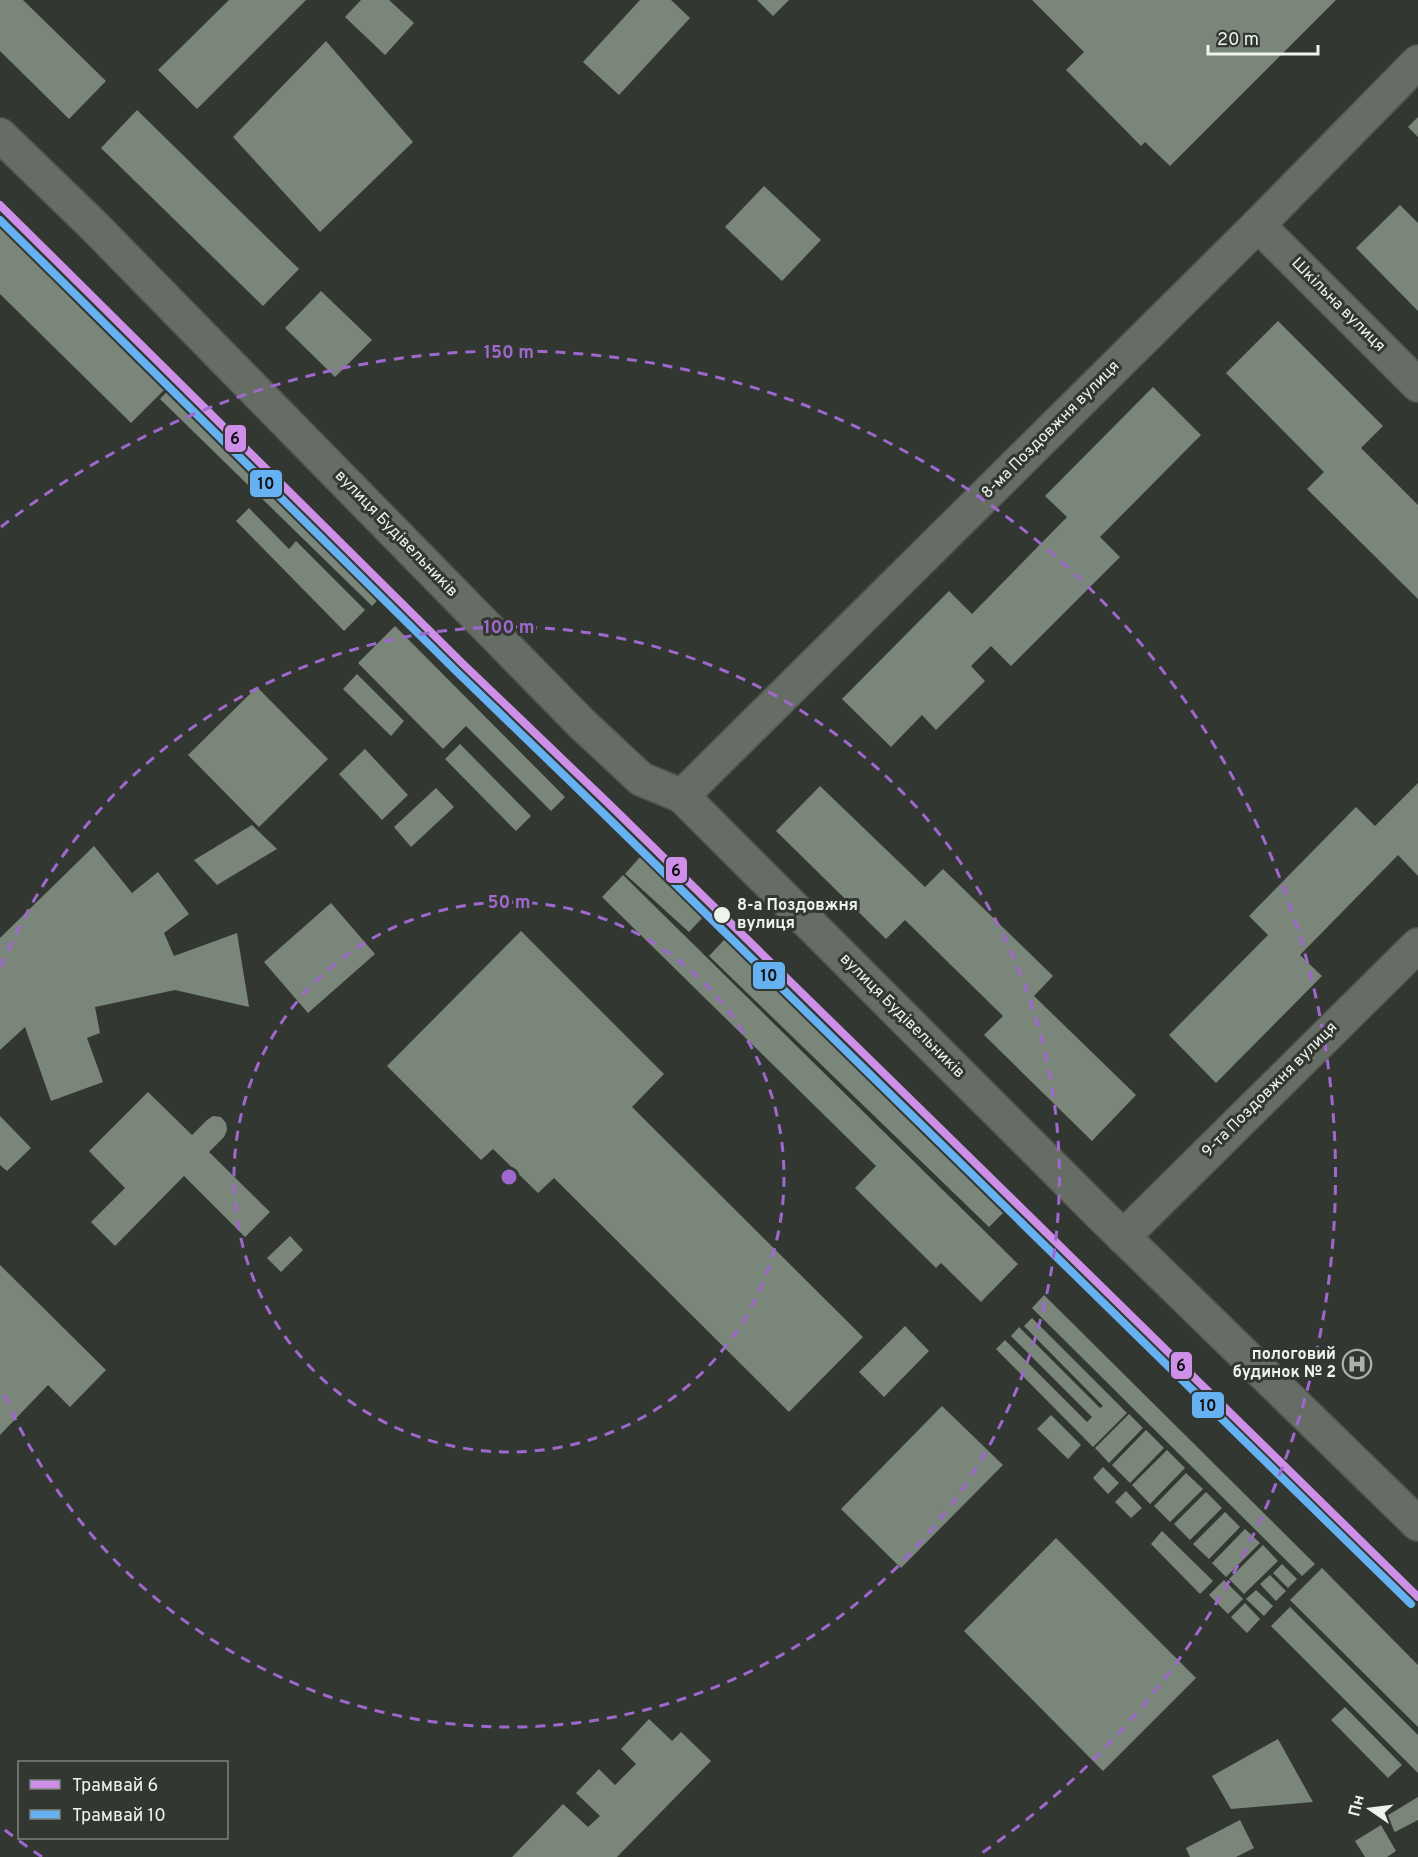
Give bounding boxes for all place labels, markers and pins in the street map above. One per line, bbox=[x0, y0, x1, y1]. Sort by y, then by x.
place label: 8-а Поздовжня вулиця bbox=[737, 896, 858, 934]
marker: 8-а Поздовжня вулиця bbox=[712, 905, 732, 925]
centre of rings bbox=[499, 1167, 519, 1187]
place label: пологовий будинок № 2 bbox=[1233, 1345, 1336, 1383]
hospital icon: пологовий будинок № 2 bbox=[1341, 1348, 1373, 1380]

